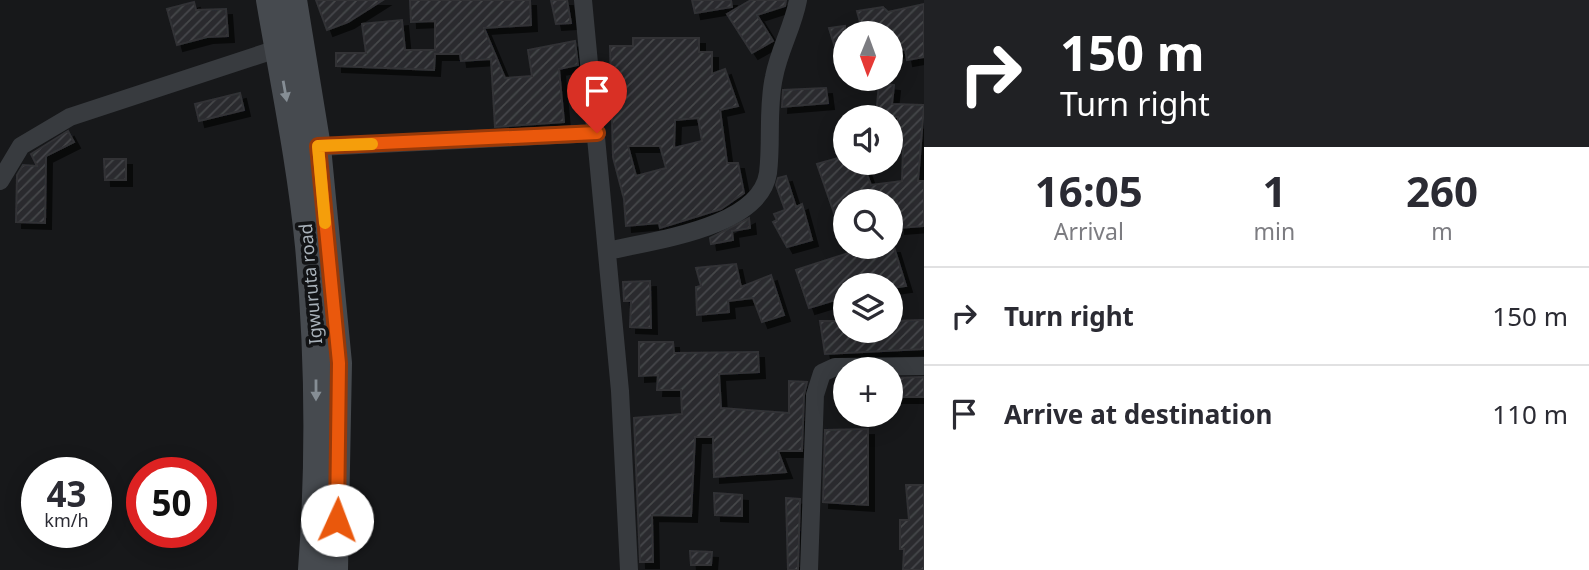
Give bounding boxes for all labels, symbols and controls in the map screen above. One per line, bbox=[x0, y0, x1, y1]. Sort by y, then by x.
text: 150 m bbox=[1060, 19, 1205, 85]
north arrow bbox=[833, 21, 903, 91]
map controls bbox=[833, 21, 903, 427]
icon: right bbox=[945, 28, 1036, 119]
pin bbox=[567, 61, 627, 133]
icon: arrive bbox=[578, 72, 616, 110]
one-way arrow bbox=[280, 80, 291, 102]
text: Turn right bbox=[1060, 82, 1210, 125]
button: sound bbox=[833, 105, 903, 175]
text: 16:05 bbox=[1035, 162, 1143, 219]
text: 1 bbox=[1262, 162, 1286, 219]
text: 260 bbox=[1406, 162, 1478, 219]
button: search bbox=[833, 189, 903, 259]
text: Arrival bbox=[1054, 215, 1124, 247]
text: min bbox=[1254, 215, 1295, 247]
text: m bbox=[1431, 215, 1453, 247]
street label: Igwuruta road bbox=[293, 222, 327, 346]
button: layers bbox=[833, 273, 903, 343]
icon: right bbox=[945, 297, 983, 335]
text: Turn right bbox=[1004, 298, 1134, 334]
text: 150 m bbox=[1492, 298, 1568, 334]
button: + bbox=[833, 357, 903, 427]
one-way arrow bbox=[310, 380, 321, 402]
icon: arrive bbox=[945, 395, 983, 433]
text: Arrive at destination bbox=[1004, 396, 1273, 432]
text: 110 m bbox=[1492, 396, 1568, 432]
speed limit sign: 50 bbox=[126, 457, 217, 548]
text: 43 bbox=[46, 470, 87, 517]
position arrow bbox=[300, 483, 374, 557]
text: km/h bbox=[44, 508, 89, 532]

